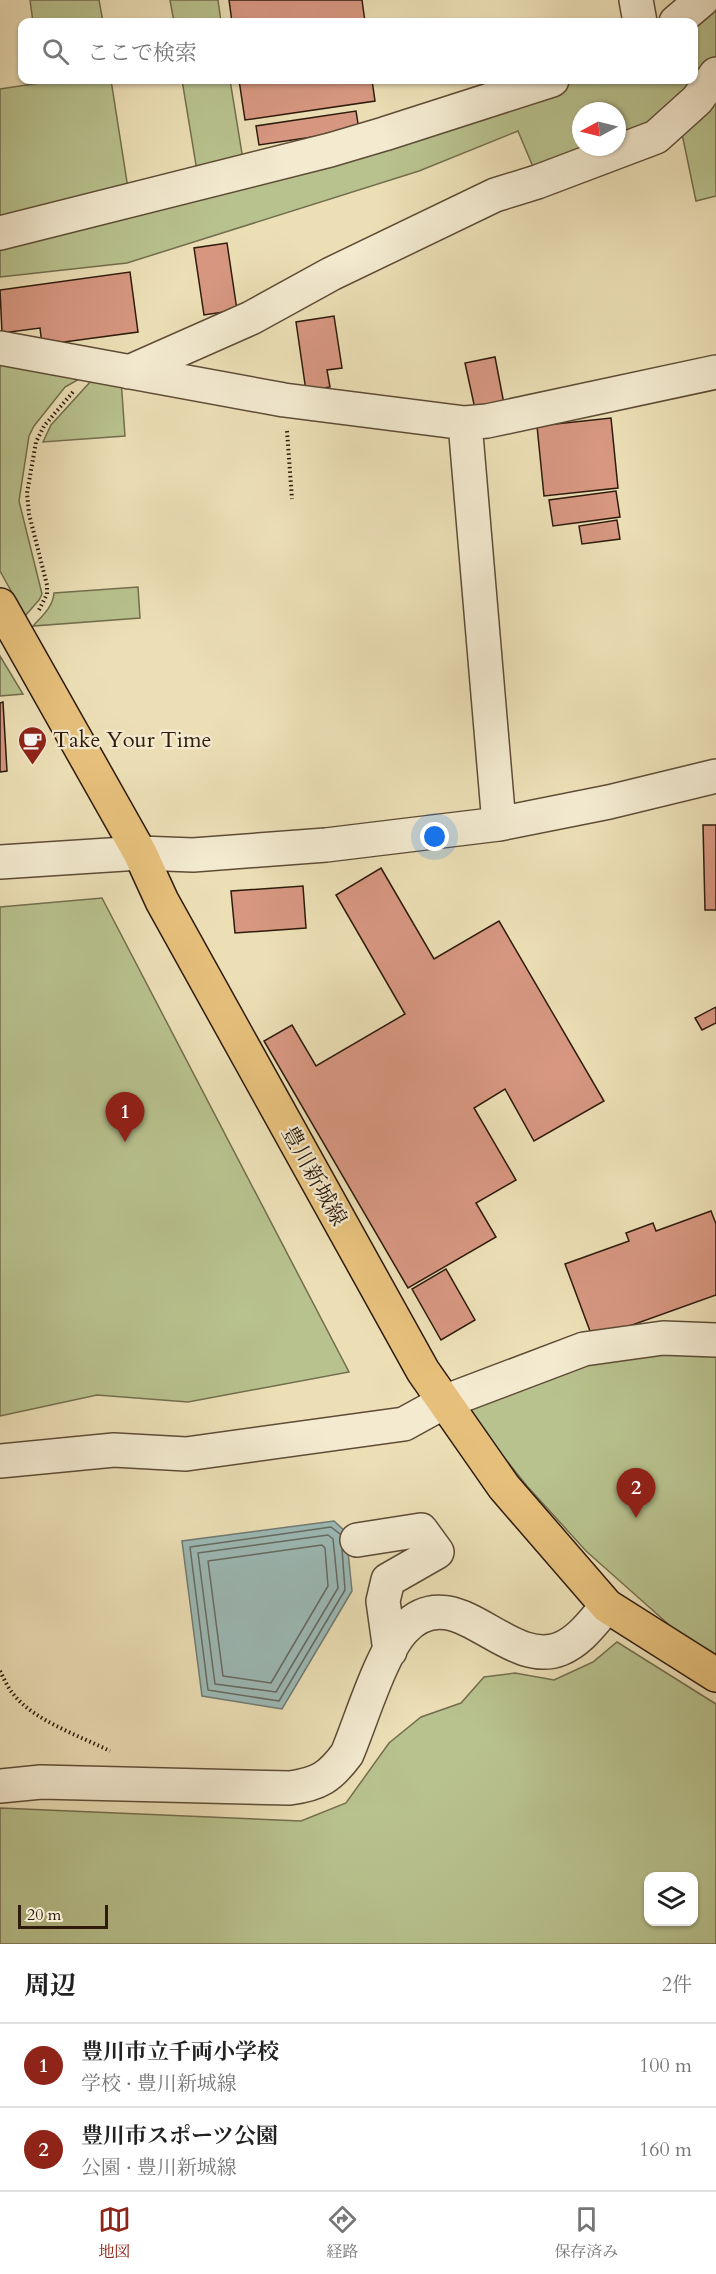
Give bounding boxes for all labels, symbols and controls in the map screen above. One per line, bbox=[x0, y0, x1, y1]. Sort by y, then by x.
search box bbox=[18, 18, 698, 84]
icon: search bbox=[39, 35, 72, 68]
text: ここで検索 bbox=[87, 38, 197, 68]
north arrow bbox=[572, 102, 626, 156]
cafe icon: Take Your Time bbox=[16, 724, 48, 766]
place label: Take Your Time bbox=[53, 725, 212, 755]
your location bbox=[420, 822, 449, 851]
pin: 1 bbox=[106, 1092, 144, 1142]
street label: 豊川新城線 bbox=[274, 1121, 354, 1231]
pin: 2 bbox=[616, 1468, 656, 1518]
map controls bbox=[644, 1872, 698, 1926]
button: layers bbox=[644, 1872, 698, 1926]
scale bar bbox=[18, 1902, 108, 1930]
text: 20 m bbox=[27, 1904, 61, 1926]
text: 周辺 bbox=[24, 1968, 76, 2003]
text: 2件 bbox=[662, 1971, 692, 1998]
text: 豊川市立千両小学校 bbox=[81, 2037, 279, 2067]
text: 1 bbox=[38, 2052, 49, 2079]
text: 100 m bbox=[639, 2052, 692, 2079]
text: 学校 · 豊川新城線 bbox=[81, 2070, 237, 2097]
text: 豊川市スポーツ公園 bbox=[81, 2121, 278, 2151]
text: 2 bbox=[38, 2136, 49, 2163]
text: 160 m bbox=[639, 2136, 692, 2163]
text: 公園 · 豊川新城線 bbox=[81, 2154, 237, 2181]
tab: 地図 bbox=[98, 2203, 131, 2263]
tab: 経路 bbox=[326, 2203, 359, 2263]
tab: 保存済み bbox=[554, 2203, 618, 2263]

